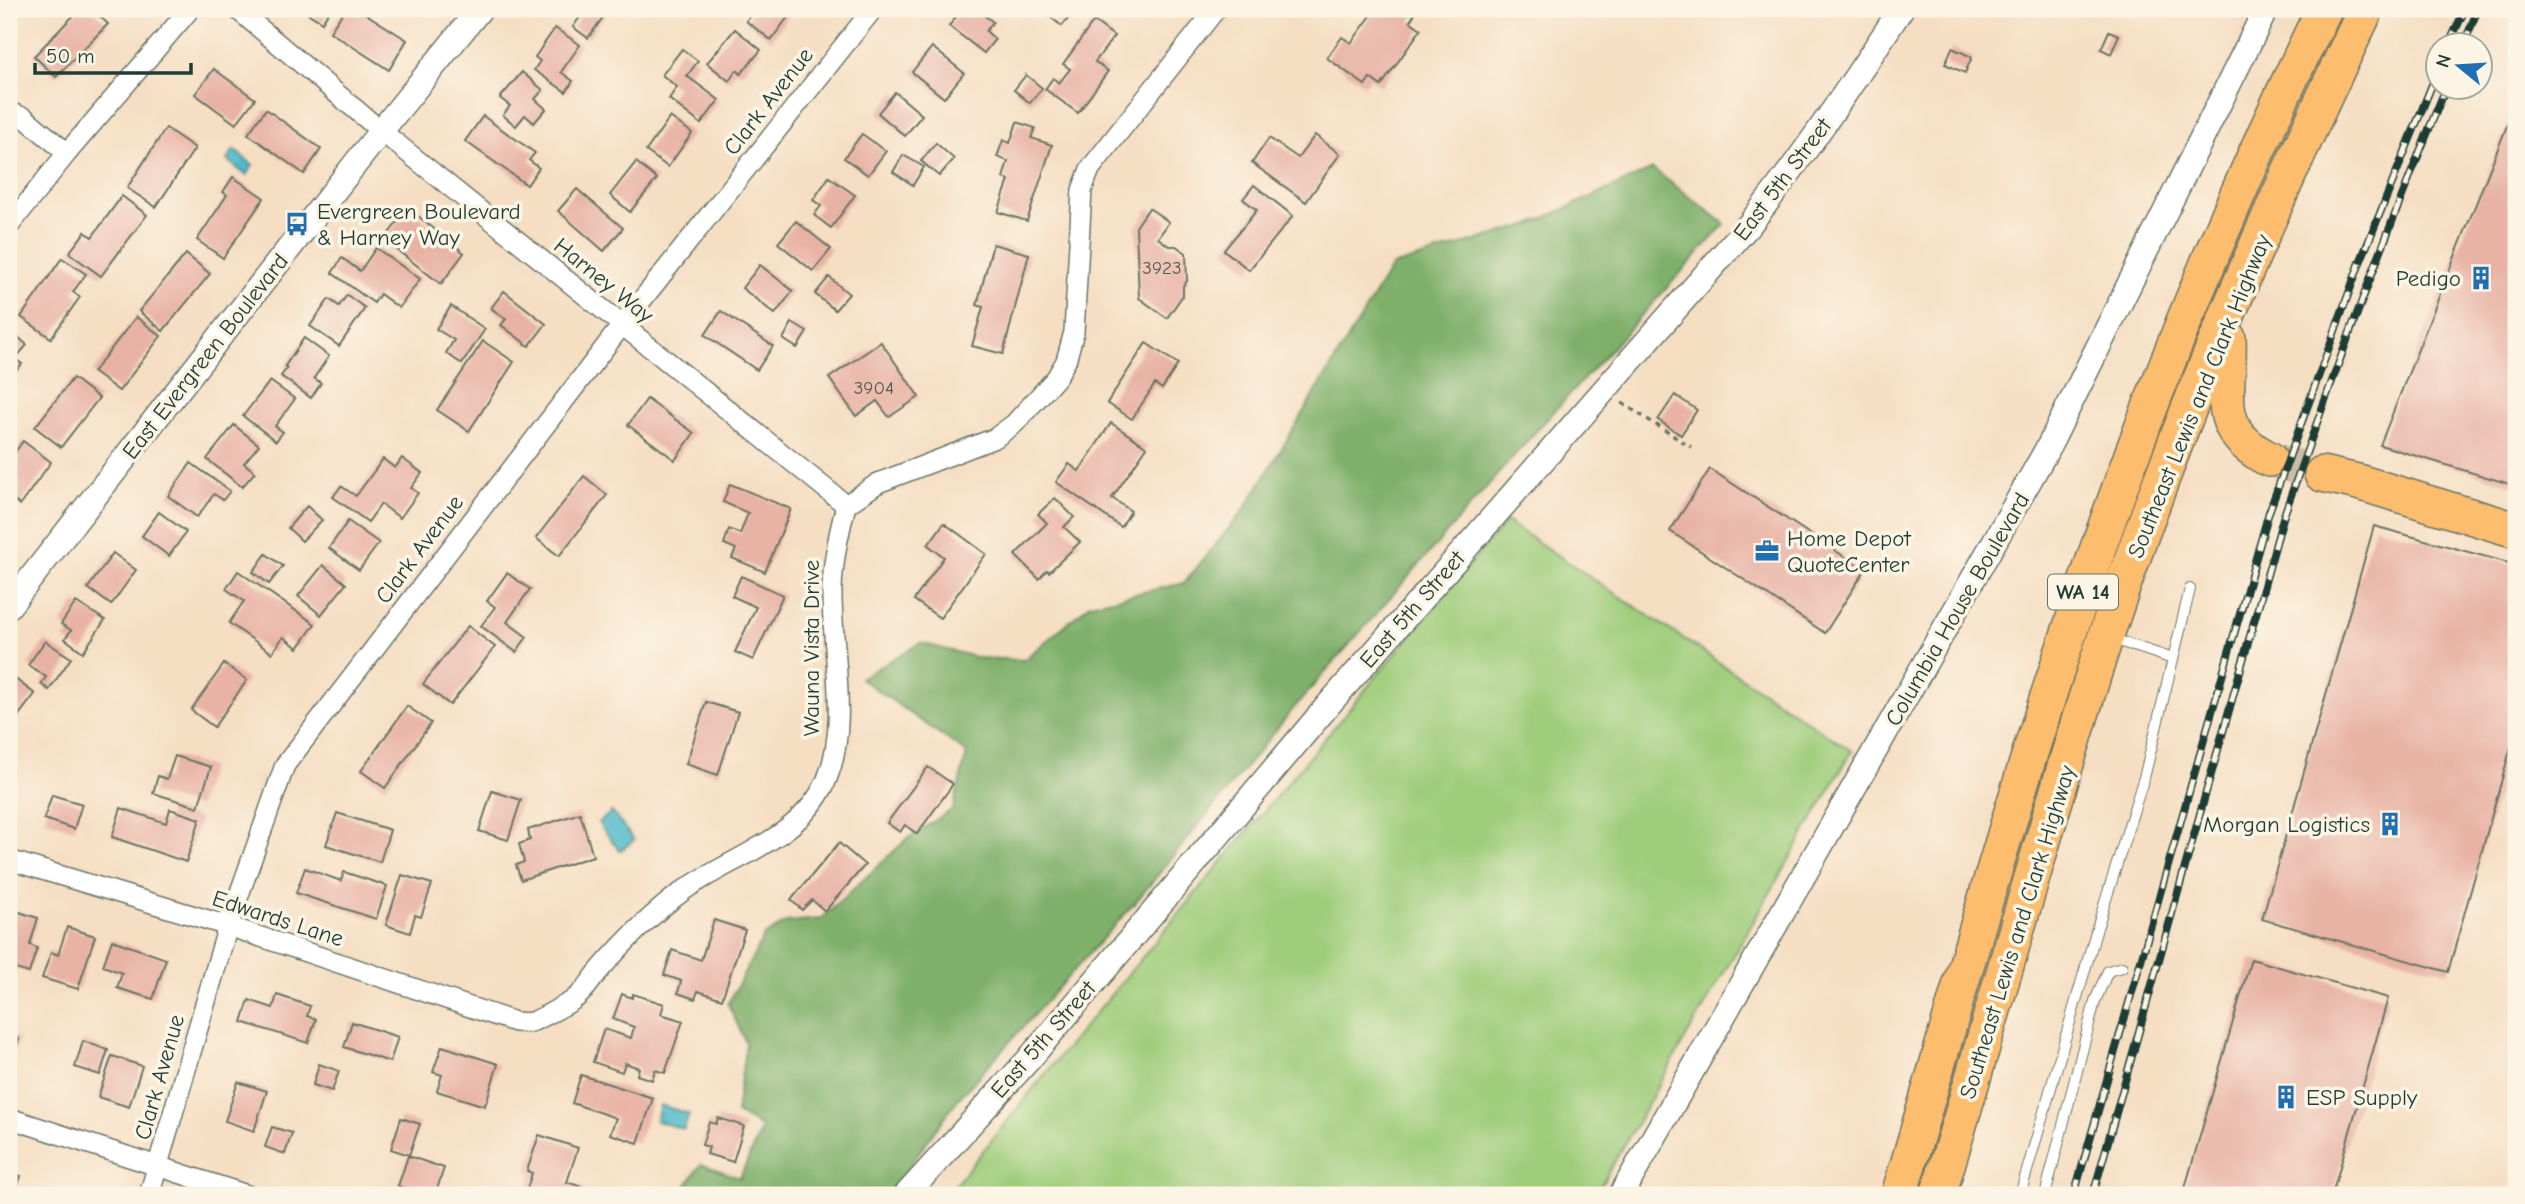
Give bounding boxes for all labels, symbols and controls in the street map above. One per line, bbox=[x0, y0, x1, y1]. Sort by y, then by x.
scale bar bbox=[35, 32, 191, 76]
north arrow bbox=[2424, 32, 2494, 102]
street label: Clark Avenue bbox=[718, 42, 819, 160]
text: 50 m bbox=[46, 44, 95, 68]
text: N bbox=[2431, 52, 2456, 70]
street label: East 5th Street bbox=[1728, 112, 1838, 246]
place label: Evergreen Boulevard & Harney Way bbox=[317, 198, 521, 251]
bus stop icon: Evergreen Boulevard & Harney Way bbox=[283, 210, 311, 238]
street label: Southeast Lewis and Clark Highway bbox=[2122, 230, 2277, 562]
street label: Harney Way bbox=[548, 232, 660, 329]
street label: East Evergreen Boulevard bbox=[117, 248, 294, 464]
house number: 3923 bbox=[1142, 257, 1182, 279]
building icon: Pedigo bbox=[2467, 264, 2495, 292]
place label: Pedigo bbox=[2396, 265, 2461, 292]
house number: 3904 bbox=[854, 377, 894, 399]
street label: Columbia House Boulevard bbox=[1880, 488, 2035, 731]
street label: Clark Avenue bbox=[370, 490, 469, 609]
place label: Home Depot QuoteCenter bbox=[1787, 525, 1912, 578]
office icon: Home Depot QuoteCenter bbox=[1753, 537, 1781, 565]
street label: East 5th Street bbox=[1354, 544, 1471, 673]
street label: Wauna Vista Drive bbox=[798, 560, 825, 736]
road number: WA 14 bbox=[2048, 574, 2118, 610]
street label: Southeast Lewis and Clark Highway bbox=[1954, 762, 2081, 1102]
building icon: Morgan Logistics bbox=[2376, 810, 2404, 838]
place label: Morgan Logistics bbox=[2203, 811, 2370, 838]
street label: Edwards Lane bbox=[209, 885, 347, 952]
street label: East 5th Street bbox=[985, 974, 1102, 1103]
street label: Clark Avenue bbox=[129, 1011, 190, 1143]
building icon: ESP Supply bbox=[2272, 1083, 2300, 1111]
place label: ESP Supply bbox=[2306, 1084, 2418, 1111]

